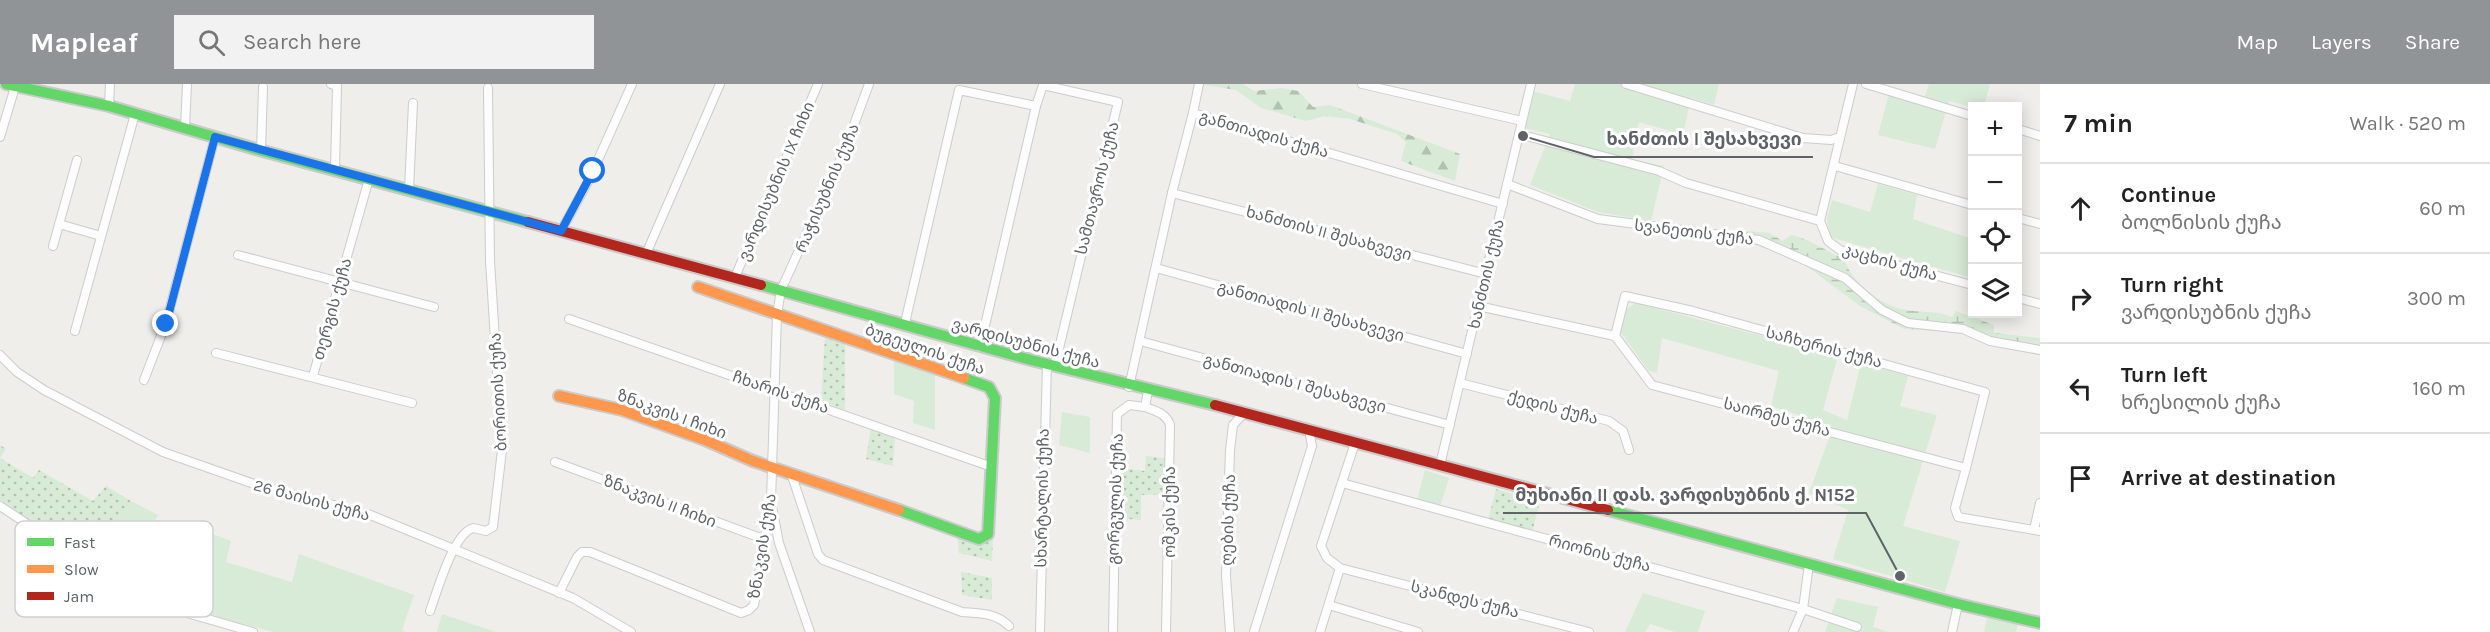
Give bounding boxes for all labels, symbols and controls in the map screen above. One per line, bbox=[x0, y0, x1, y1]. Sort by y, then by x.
search box bbox=[174, 15, 594, 69]
text: Mapleaf bbox=[30, 26, 138, 59]
icon: search bbox=[195, 26, 228, 59]
text: Search here bbox=[243, 29, 361, 55]
text: Map bbox=[2236, 30, 2278, 54]
text: Layers bbox=[2311, 30, 2372, 54]
text: Share bbox=[2405, 30, 2460, 54]
street label: ვარდისუბნის IX ჩიხი bbox=[734, 99, 819, 264]
map controls bbox=[1968, 102, 2022, 318]
button: + bbox=[1968, 102, 2022, 156]
street label: განთიადის ქუჩა bbox=[1197, 106, 1331, 163]
text: 7 min bbox=[2064, 108, 2133, 139]
text: Walk · 520 m bbox=[2350, 112, 2466, 135]
street label: სამთავროს ქუჩა bbox=[1071, 120, 1123, 256]
street label: რაჭისუბნის ქუჩა bbox=[791, 121, 863, 255]
callout: ხანძთის I შესახვევი bbox=[1594, 121, 1813, 157]
text: ხანძთის I შესახვევი bbox=[1606, 128, 1802, 150]
button: − bbox=[1968, 156, 2022, 210]
route start bbox=[579, 157, 605, 183]
text: Continue bbox=[2121, 182, 2216, 208]
icon: ahead bbox=[2064, 192, 2097, 225]
text: 60 m bbox=[2419, 197, 2466, 220]
street label: ხანძთის II შესახვევი bbox=[1244, 202, 1414, 264]
button: locate bbox=[1968, 210, 2022, 264]
text: ბოლნისის ქუჩა bbox=[2121, 211, 2282, 234]
street label: სვანეთის ქუჩა bbox=[1633, 215, 1755, 249]
street label: ხანძთის ქუჩა bbox=[1464, 217, 1508, 331]
street label: კაცხის ქუჩა bbox=[1840, 239, 1940, 285]
street label: თერგის ქუჩა bbox=[308, 256, 356, 362]
button: layers bbox=[1968, 264, 2022, 318]
text: Turn right bbox=[2121, 272, 2224, 298]
street label: განთიადის II შესახვევი bbox=[1215, 277, 1407, 346]
icon: right bbox=[2064, 282, 2097, 315]
text: 300 m bbox=[2407, 287, 2466, 310]
text: ვარდისუბნის ქუჩა bbox=[2121, 301, 2311, 324]
route end bbox=[152, 310, 178, 336]
street label: ვარდისუბნის ქუჩა bbox=[950, 314, 1102, 373]
street label: ბუგეულის ქუჩა bbox=[862, 320, 987, 379]
street label: საჩხერის ქუჩა bbox=[1764, 322, 1884, 372]
street label: ბორითის ქუჩა bbox=[485, 332, 511, 452]
street label: განთიადის I შესახვევი bbox=[1201, 349, 1388, 418]
text: Turn left bbox=[2121, 362, 2208, 388]
street label: ჩხარის ქუჩა bbox=[730, 367, 832, 417]
icon: left bbox=[2064, 372, 2097, 405]
text: 160 m bbox=[2413, 377, 2466, 400]
street label: ზნაკვის I ჩიხი bbox=[615, 385, 729, 443]
street label: ქედის ქუჩა bbox=[1505, 386, 1600, 429]
text: ხრესილის ქუჩა bbox=[2121, 391, 2281, 414]
street label: საირმეს ქუჩა bbox=[1721, 394, 1833, 440]
street label: სხარტალის ქუჩა bbox=[1031, 428, 1054, 568]
street label: გორგულის ქუჩა bbox=[1103, 433, 1128, 565]
icon: arrive bbox=[2064, 462, 2097, 495]
text: Arrive at destination bbox=[2121, 465, 2336, 491]
street label: ოშკის ქუჩა bbox=[1160, 466, 1179, 558]
street label: ზნაკვის II ჩიხი bbox=[601, 471, 719, 531]
street label: ღების ქუჩა bbox=[1217, 474, 1239, 566]
street label: 26 მაისის ქუჩა bbox=[252, 475, 372, 525]
callout: მუხიანი II დას. ვარდისუბნის ქ. N152 bbox=[1503, 477, 1866, 513]
text: მუხიანი II დას. ვარდისუბნის ქ. N152 bbox=[1515, 484, 1855, 506]
street label: ზნაკვის ქუჩა bbox=[744, 492, 780, 600]
legend bbox=[15, 521, 213, 617]
street label: რიონის ქუჩა bbox=[1547, 530, 1653, 576]
text: Fast bbox=[64, 533, 95, 552]
text: Slow bbox=[64, 560, 99, 579]
street label: სკანდეს ქუჩა bbox=[1408, 576, 1521, 623]
text: Jam bbox=[64, 587, 94, 606]

